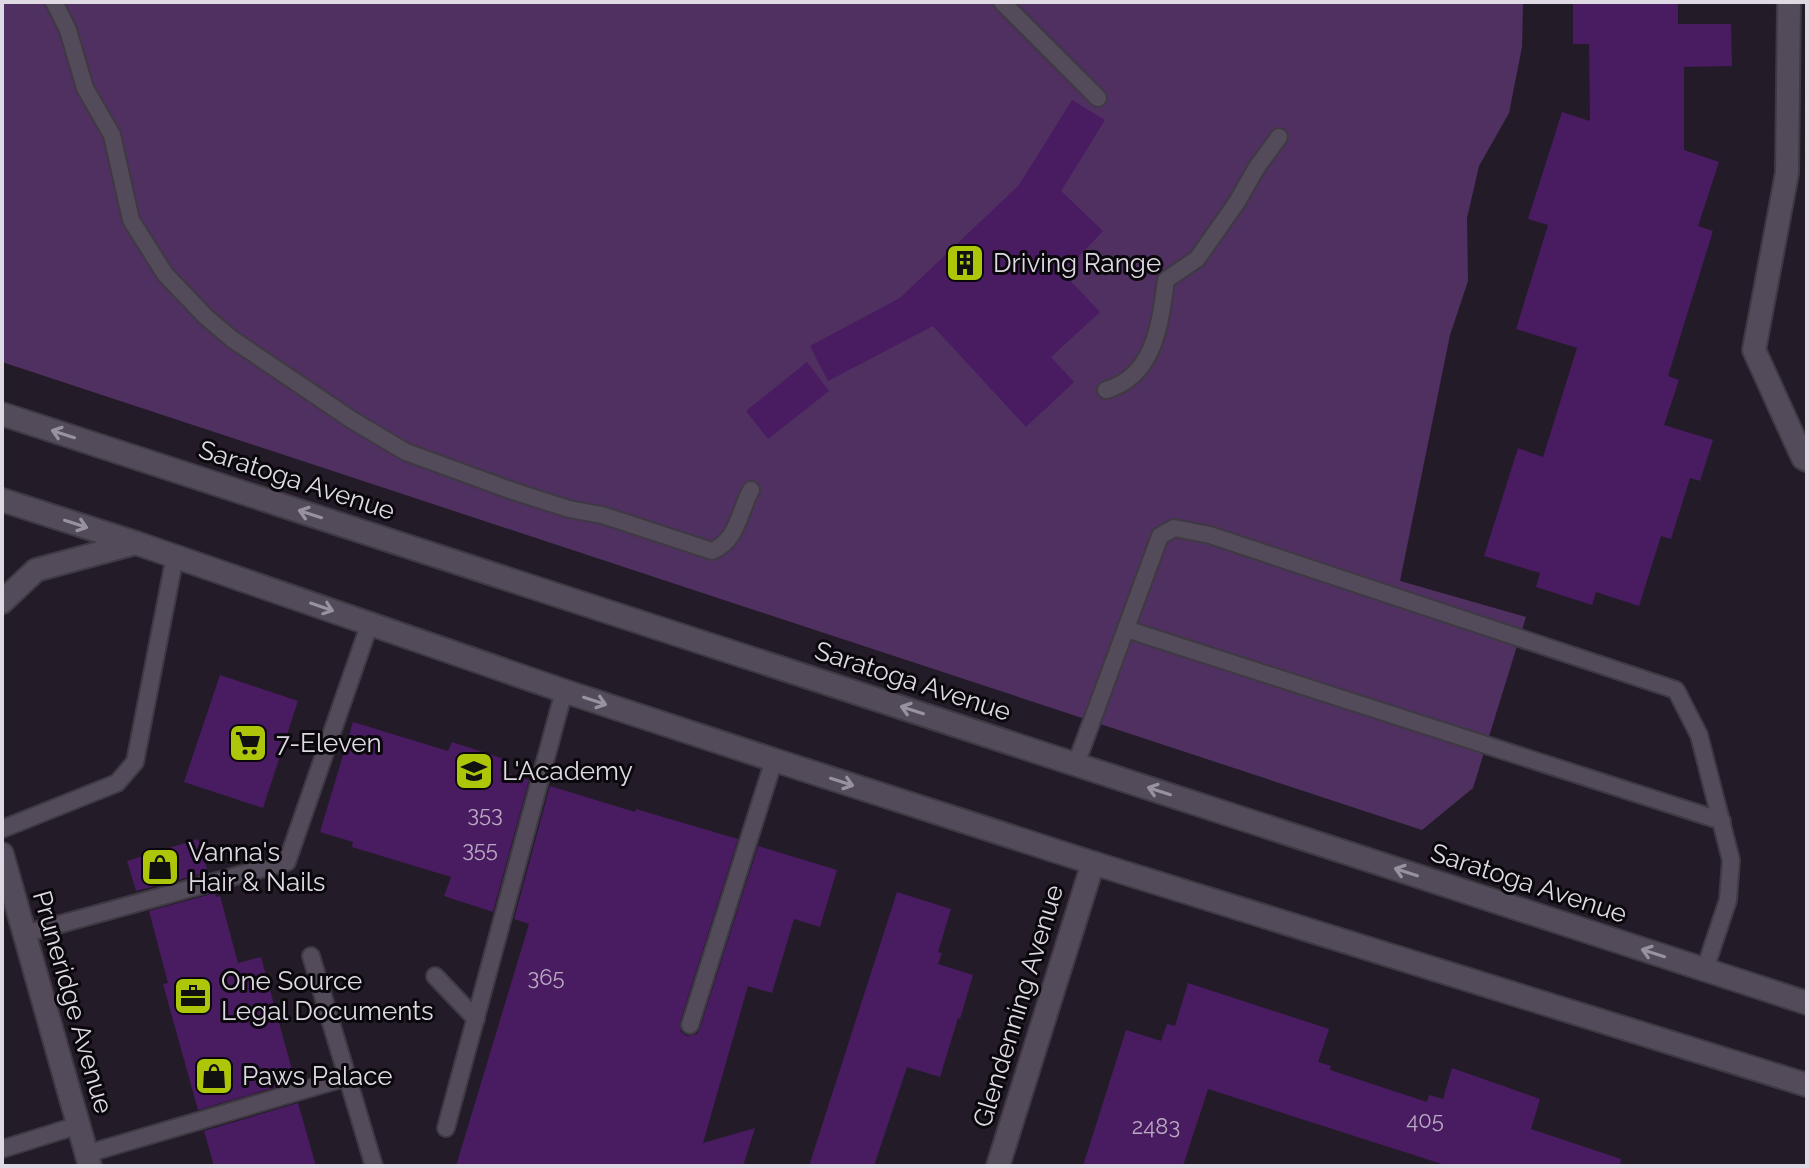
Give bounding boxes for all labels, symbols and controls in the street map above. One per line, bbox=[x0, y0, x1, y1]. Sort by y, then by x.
building icon: Driving Range bbox=[944, 242, 986, 284]
place label: Driving Range bbox=[993, 248, 1161, 278]
one-way arrow bbox=[51, 425, 76, 440]
street label: Saratoga Avenue bbox=[195, 434, 399, 526]
one-way arrow bbox=[298, 505, 323, 520]
one-way arrow bbox=[64, 517, 89, 532]
one-way arrow bbox=[310, 601, 335, 616]
street label: Saratoga Avenue bbox=[811, 635, 1015, 727]
one-way arrow bbox=[582, 694, 607, 709]
one-way arrow bbox=[899, 702, 925, 717]
supermarket icon: 7-Eleven bbox=[227, 722, 269, 764]
place label: 7-Eleven bbox=[276, 728, 382, 758]
school or university icon: L'Academy bbox=[453, 750, 495, 792]
place label: L'Academy bbox=[502, 756, 633, 786]
one-way arrow bbox=[829, 775, 854, 790]
one-way arrow bbox=[1147, 782, 1172, 797]
house number: 353 bbox=[467, 801, 503, 827]
house number: 355 bbox=[462, 836, 498, 862]
place label: Vanna's Hair & Nails bbox=[188, 837, 325, 897]
street label: Saratoga Avenue bbox=[1427, 837, 1631, 929]
shop icon: Vanna's Hair & Nails bbox=[139, 846, 181, 888]
one-way arrow bbox=[1394, 863, 1419, 878]
street label: Glendenning Avenue bbox=[967, 881, 1069, 1131]
street label: Pruneridge Avenue bbox=[27, 887, 119, 1117]
one-way arrow bbox=[1641, 944, 1666, 959]
house number: 365 bbox=[527, 964, 565, 990]
place label: One Source Legal Documents bbox=[221, 966, 434, 1026]
office icon: One Source Legal Documents bbox=[172, 975, 214, 1017]
shop icon: Paws Palace bbox=[193, 1055, 235, 1097]
place label: Paws Palace bbox=[242, 1061, 393, 1091]
house number: 405 bbox=[1406, 1107, 1444, 1133]
house number: 2483 bbox=[1132, 1113, 1180, 1139]

